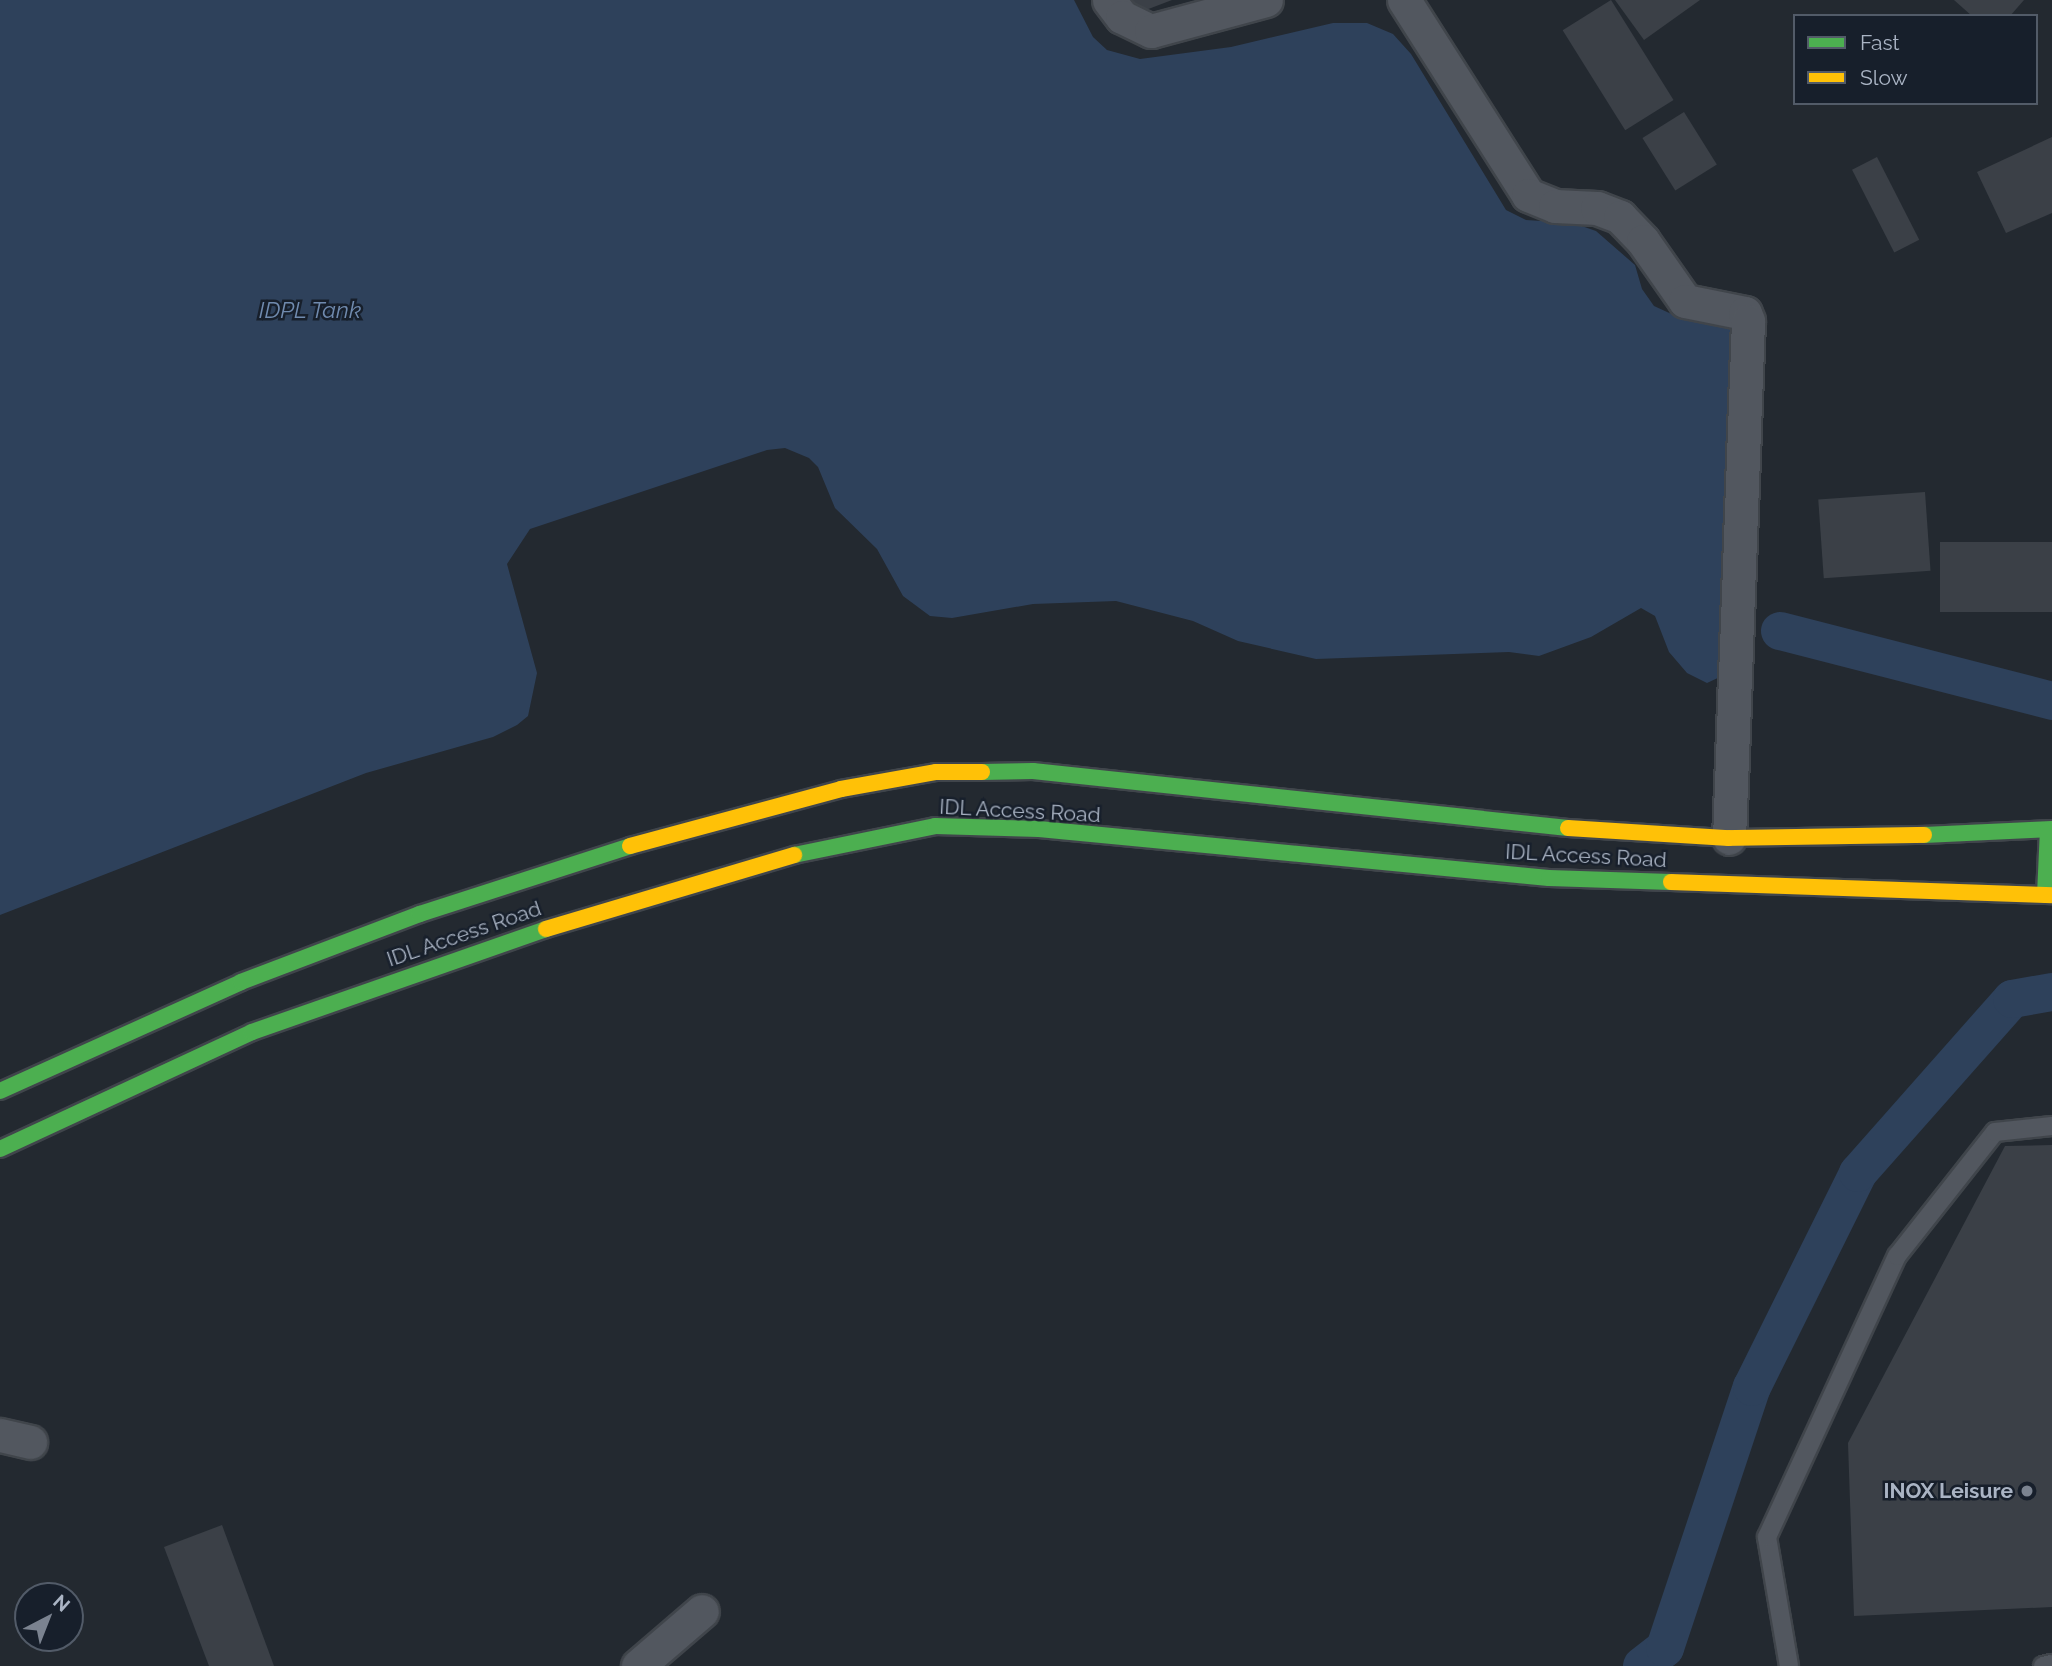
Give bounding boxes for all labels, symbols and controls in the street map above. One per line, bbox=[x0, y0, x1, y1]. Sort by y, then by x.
legend bbox=[1793, 14, 2038, 105]
text: Fast bbox=[1860, 30, 1900, 55]
text: Slow bbox=[1860, 65, 1908, 90]
water label: IDPL Tank bbox=[258, 296, 362, 324]
street label: IDL Access Road bbox=[938, 794, 1102, 828]
street label: IDL Access Road bbox=[1504, 839, 1668, 873]
street label: IDL Access Road bbox=[383, 896, 545, 972]
place label: INOX Leisure bbox=[1883, 1478, 2013, 1504]
marker: INOX Leisure bbox=[2019, 1483, 2035, 1499]
north arrow bbox=[14, 1582, 84, 1652]
text: N bbox=[49, 1590, 74, 1616]

